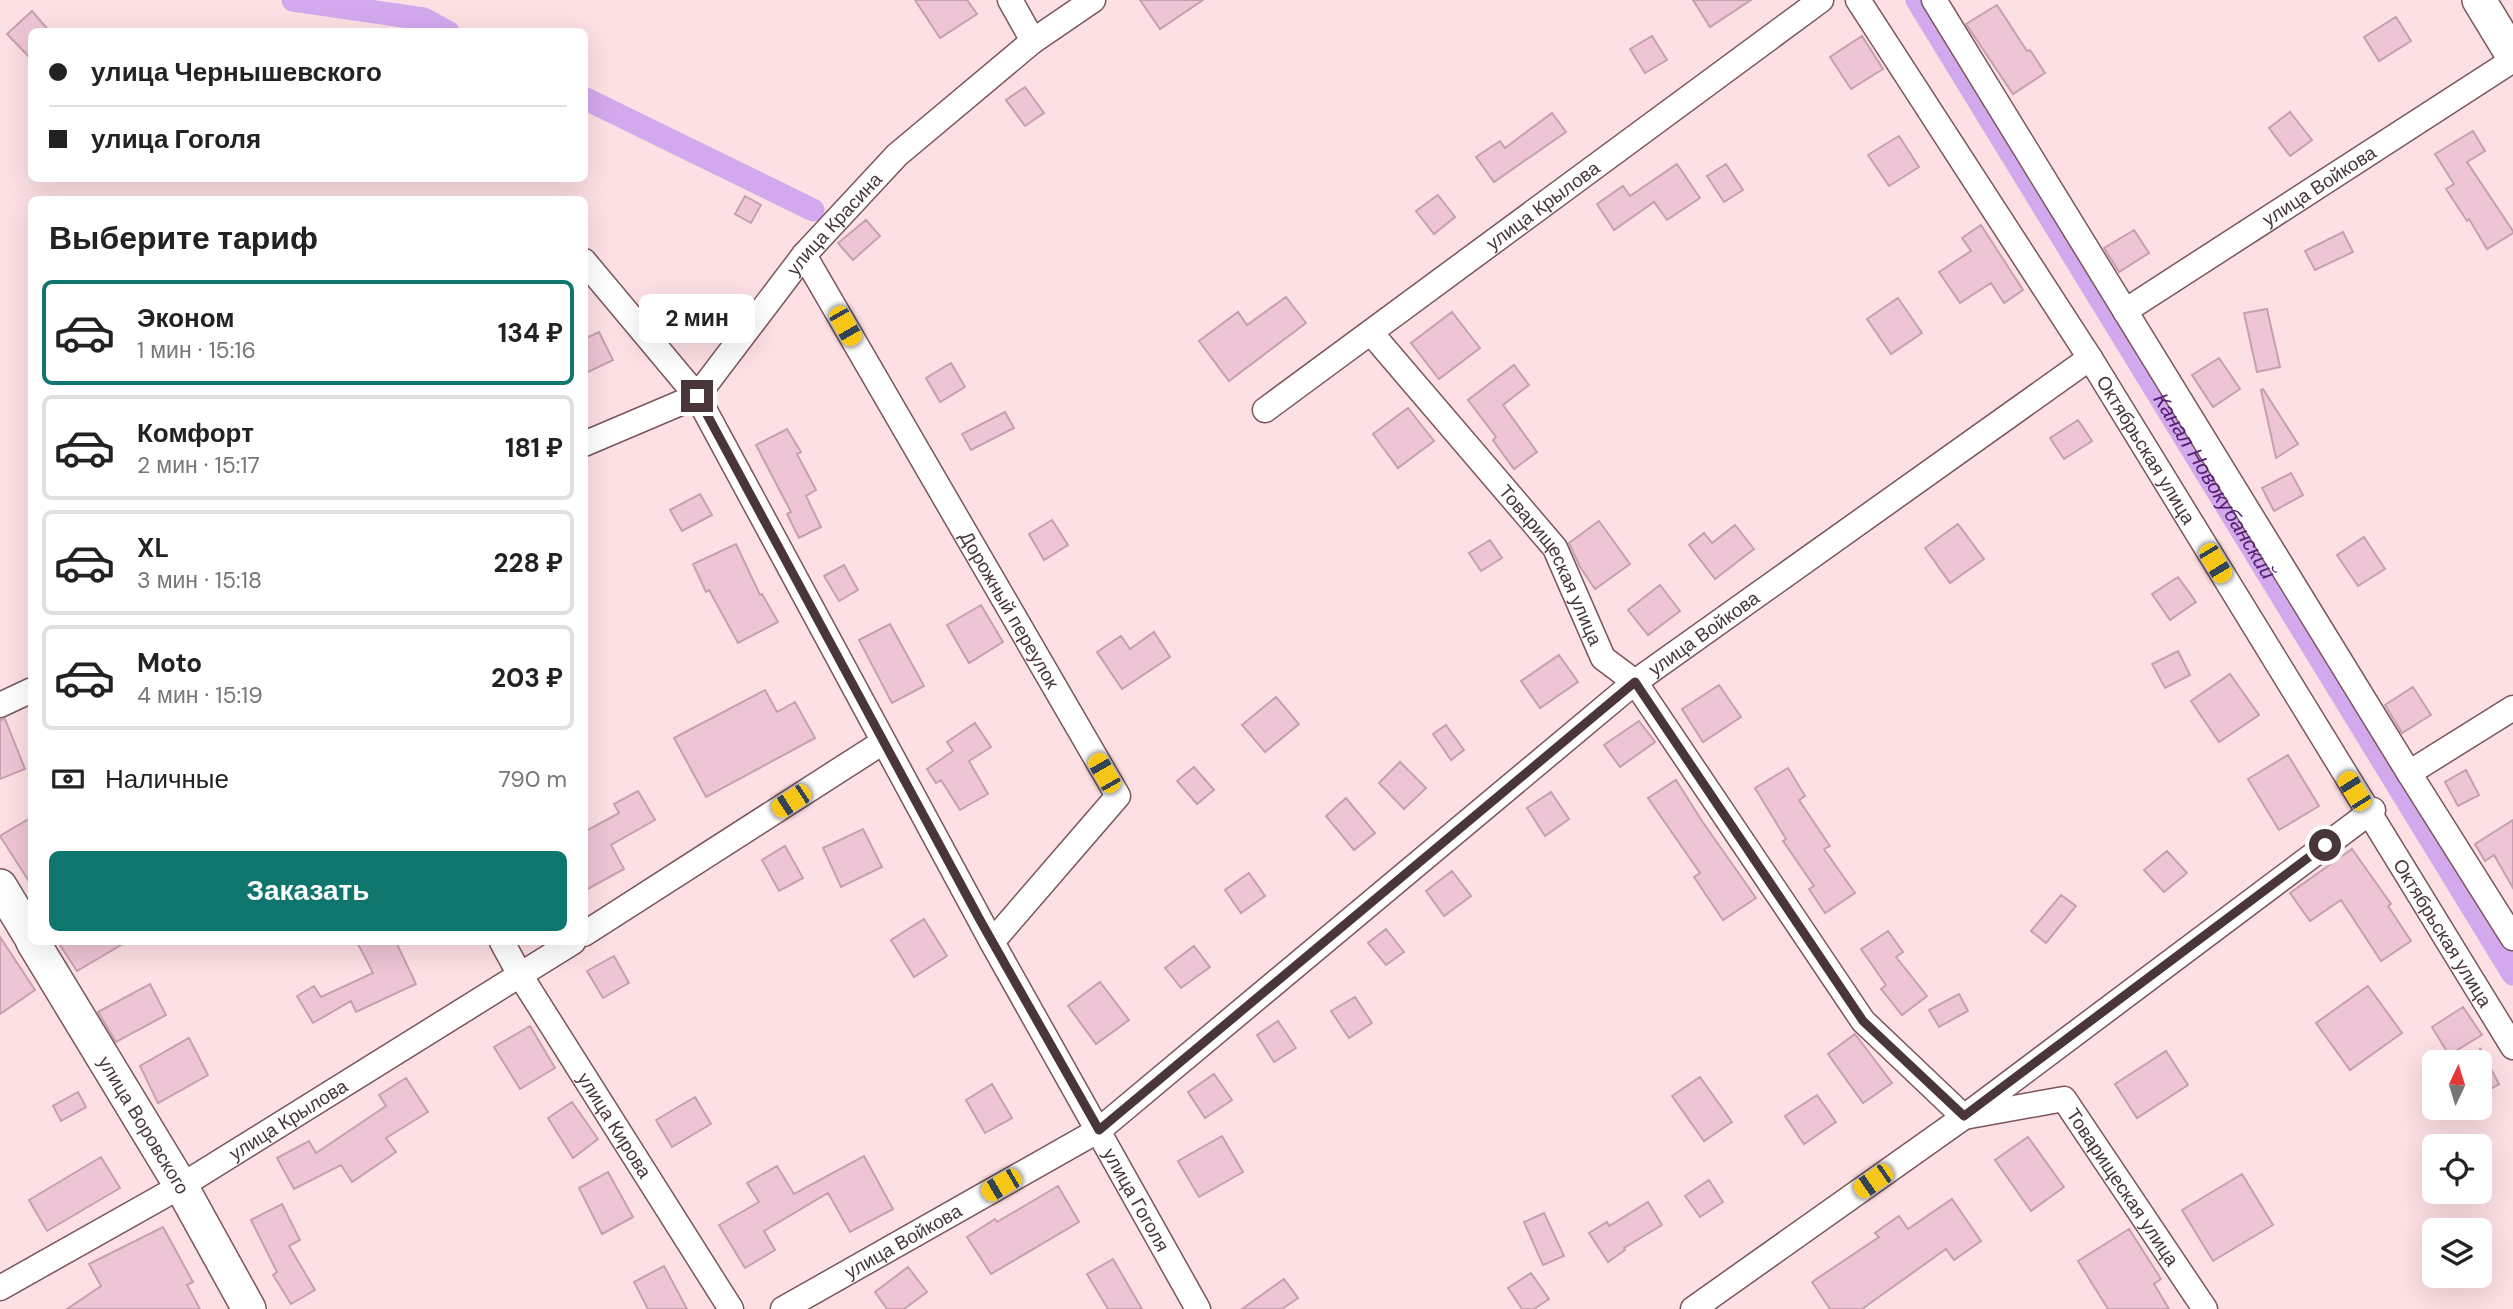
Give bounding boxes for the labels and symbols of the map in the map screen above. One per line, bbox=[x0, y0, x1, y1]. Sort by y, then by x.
street label: улица Войкова bbox=[2258, 140, 2381, 232]
street label: улица Крылова bbox=[1481, 155, 1605, 256]
street label: улица Красина bbox=[781, 167, 888, 281]
callout: 2 мин bbox=[639, 294, 755, 344]
car bbox=[826, 303, 865, 349]
street label: Октябрьская улица bbox=[2091, 371, 2201, 529]
route end bbox=[681, 380, 713, 412]
water label: Канал Новокубанский bbox=[2147, 388, 2282, 585]
street label: Товарищеская улица bbox=[1493, 479, 1608, 650]
street label: Дорожный переулок bbox=[954, 526, 1065, 694]
car bbox=[2196, 540, 2235, 586]
street label: улица Войкова bbox=[1643, 585, 1765, 682]
car bbox=[1085, 750, 1124, 796]
car bbox=[2334, 768, 2375, 814]
car bbox=[768, 781, 815, 821]
route start bbox=[2309, 829, 2341, 861]
street label: Октябрьская улица bbox=[2387, 854, 2498, 1012]
north arrow bbox=[2422, 1050, 2492, 1120]
street label: улица Воровского bbox=[92, 1051, 195, 1199]
street label: улица Кирова bbox=[572, 1068, 657, 1183]
street label: улица Крылова bbox=[225, 1073, 353, 1166]
street label: Товарищеская улица bbox=[2061, 1104, 2185, 1271]
street label: улица Гоголя bbox=[1097, 1144, 1175, 1256]
car bbox=[1850, 1160, 1897, 1202]
car bbox=[978, 1165, 1025, 1205]
street label: улица Войкова bbox=[840, 1198, 967, 1285]

